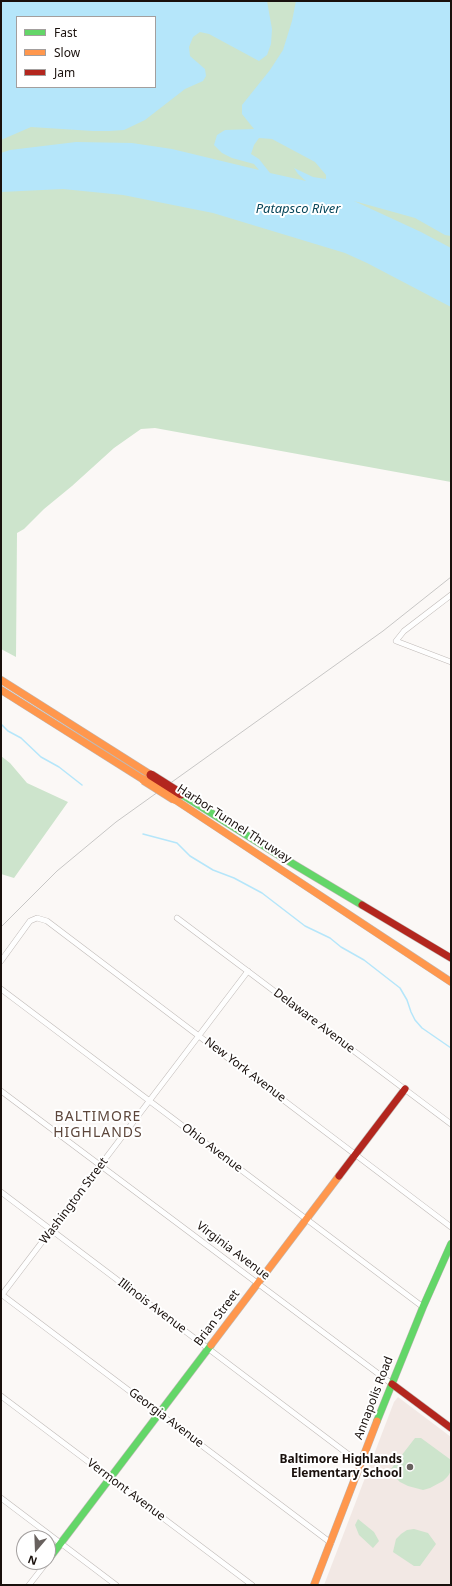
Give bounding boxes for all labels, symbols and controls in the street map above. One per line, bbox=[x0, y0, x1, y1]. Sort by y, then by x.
legend bbox=[16, 16, 156, 88]
text: Fast bbox=[54, 24, 77, 41]
text: Slow bbox=[54, 44, 80, 61]
text: Jam bbox=[54, 64, 75, 81]
water label: Patapsco River bbox=[256, 201, 340, 217]
street label: Harbor Tunnel Thruway bbox=[174, 782, 294, 866]
street label: Delaware Avenue bbox=[270, 986, 358, 1056]
street label: New York Avenue bbox=[201, 1035, 289, 1105]
district label: BALTIMORE HIGHLANDS bbox=[53, 1109, 143, 1142]
street label: Ohio Avenue bbox=[179, 1120, 245, 1176]
street label: Washington Street bbox=[37, 1155, 111, 1247]
street label: Virginia Avenue bbox=[193, 1219, 273, 1283]
street label: Illinois Avenue bbox=[115, 1276, 189, 1336]
street label: Brian Street bbox=[191, 1287, 243, 1349]
street label: Annapolis Road bbox=[352, 1354, 396, 1442]
street label: Georgia Avenue bbox=[126, 1385, 206, 1451]
place label: Baltimore Highlands Elementary School bbox=[280, 1453, 402, 1481]
street label: Vermont Avenue bbox=[84, 1456, 168, 1524]
marker: Baltimore Highlands Elementary School bbox=[405, 1462, 415, 1472]
north arrow bbox=[16, 1530, 56, 1570]
text: N bbox=[26, 1552, 39, 1569]

